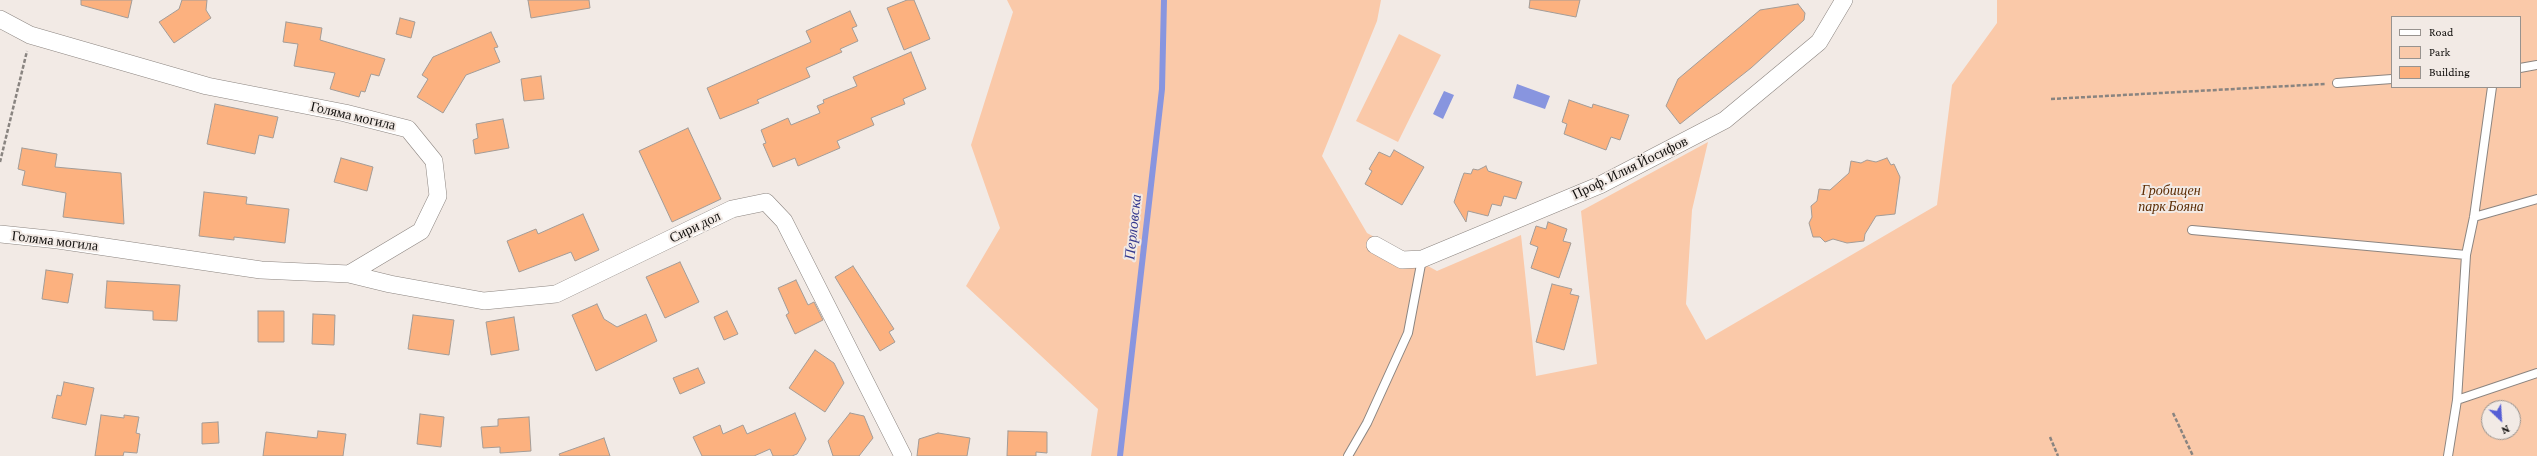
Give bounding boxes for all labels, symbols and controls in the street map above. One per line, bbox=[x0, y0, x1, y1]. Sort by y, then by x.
legend bbox=[2391, 16, 2521, 88]
text: Road bbox=[2429, 25, 2453, 39]
text: Park bbox=[2429, 45, 2450, 59]
text: Building bbox=[2429, 65, 2470, 79]
street label: Голяма могила bbox=[309, 98, 397, 134]
street label: Проф. Илия Йосифов bbox=[1569, 133, 1691, 203]
park label: Гробищен парк Бояна bbox=[2138, 183, 2204, 216]
water label: Перловска bbox=[1121, 193, 1145, 261]
street label: Сири дол bbox=[667, 207, 723, 247]
street label: Голяма могила bbox=[11, 227, 99, 255]
north arrow bbox=[2481, 400, 2521, 440]
text: N bbox=[2500, 423, 2512, 437]

